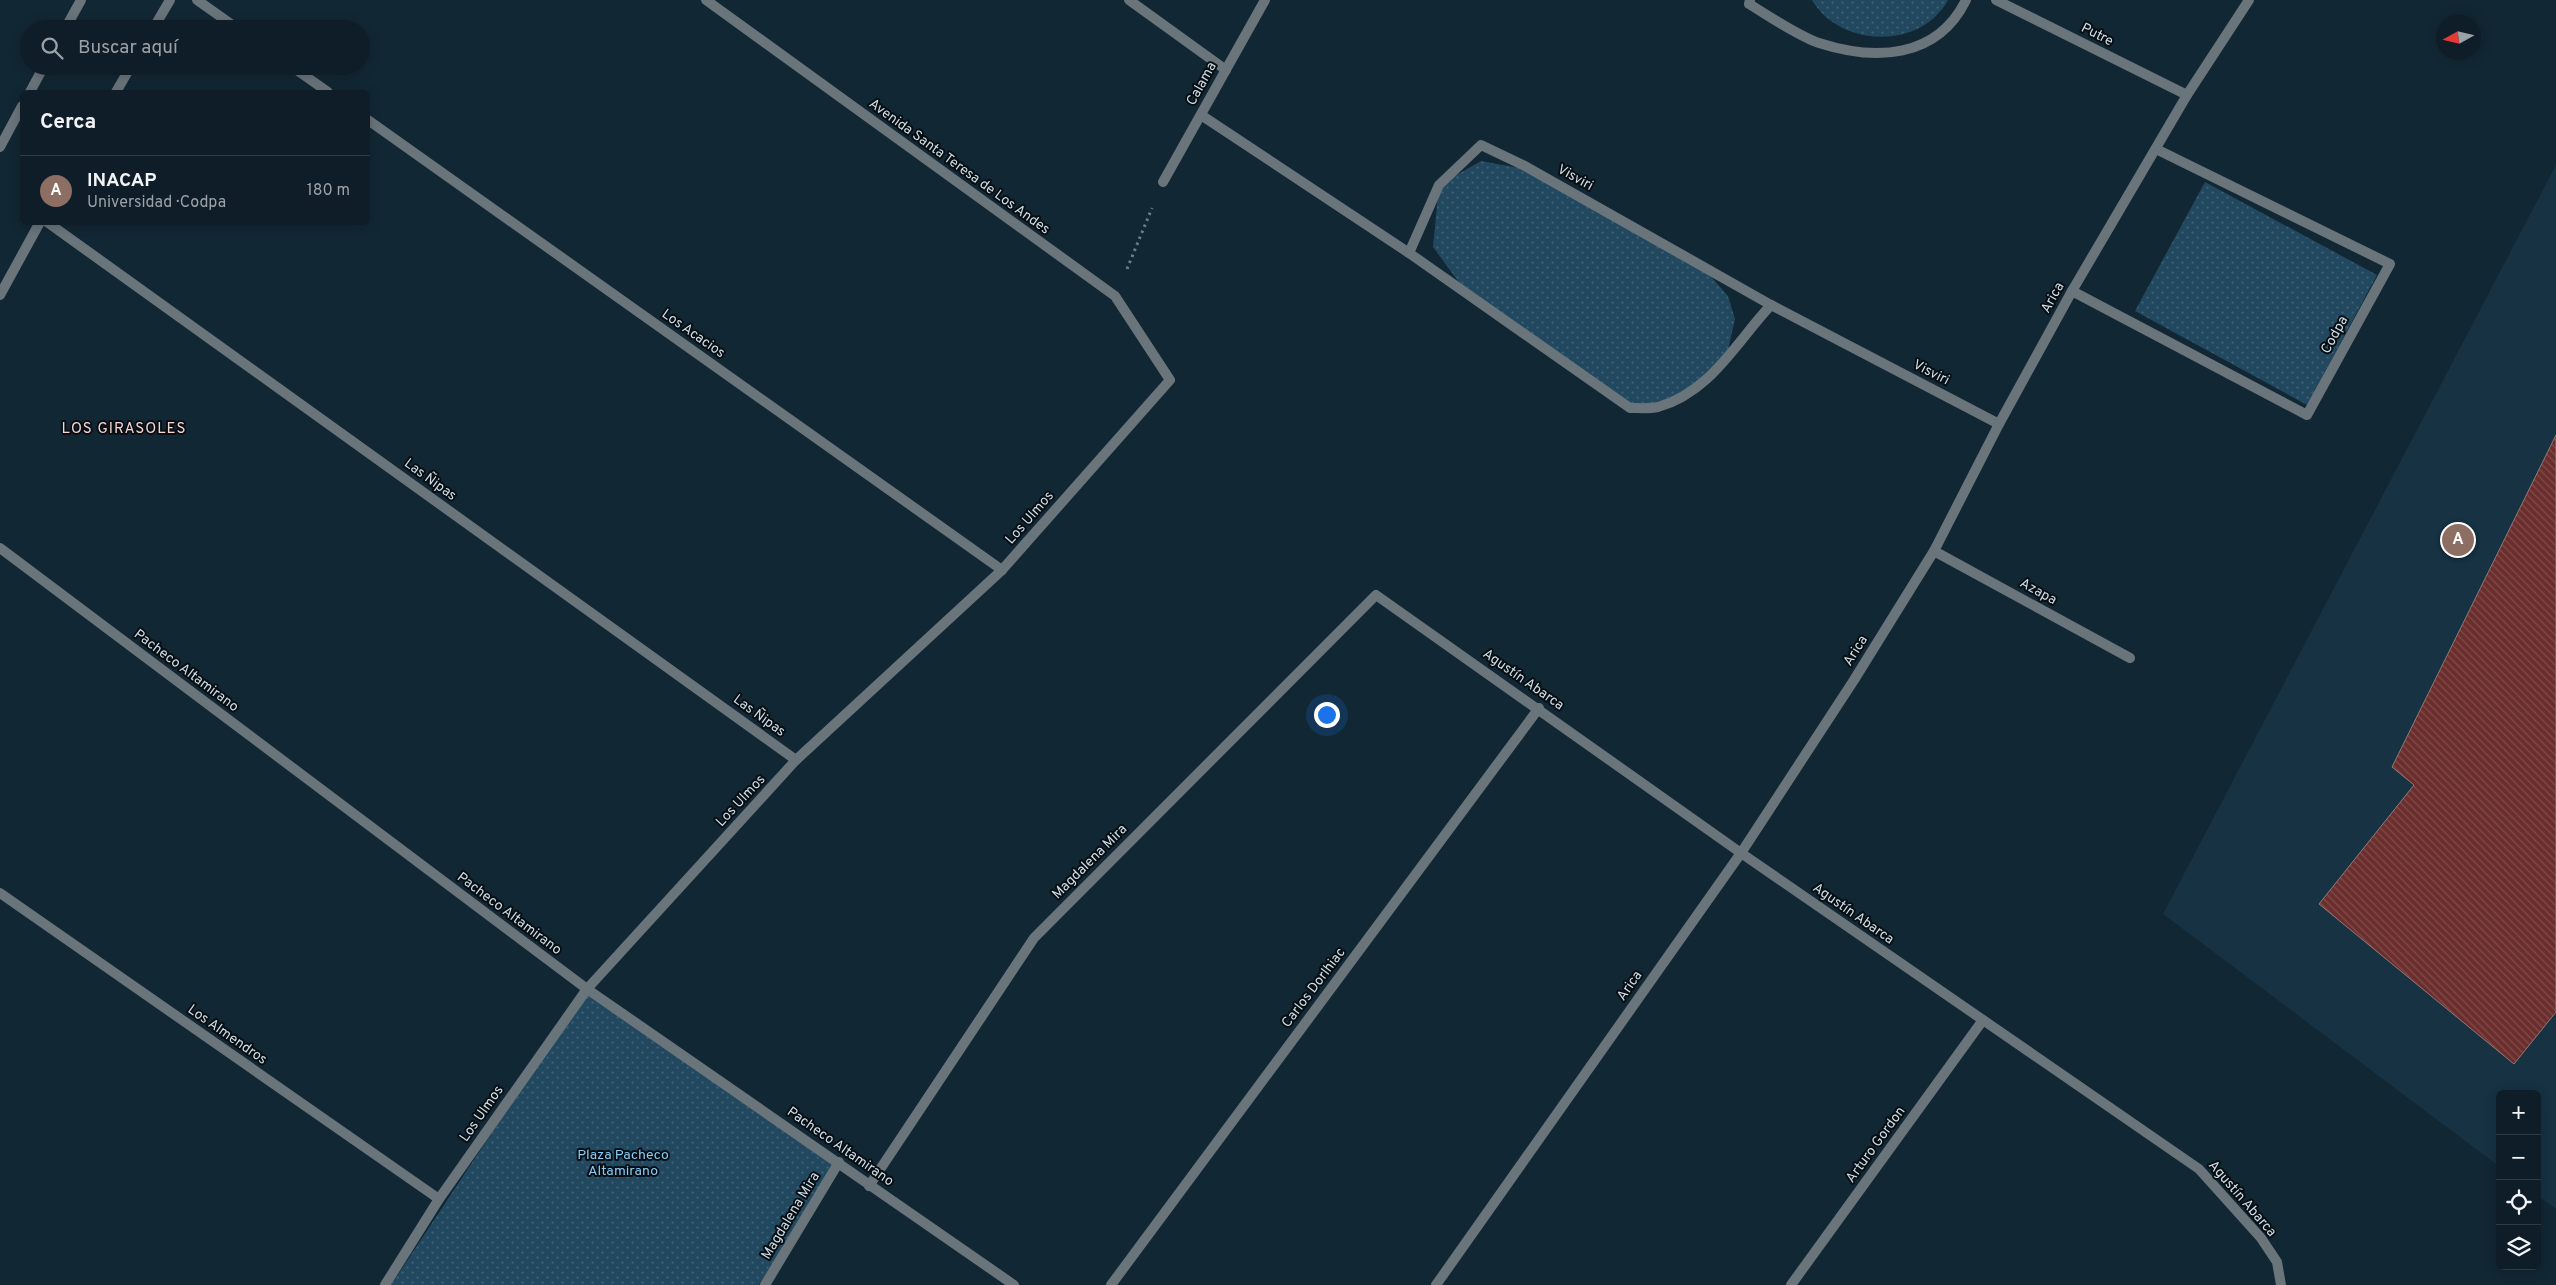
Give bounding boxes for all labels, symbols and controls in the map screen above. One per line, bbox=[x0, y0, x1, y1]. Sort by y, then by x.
north arrow bbox=[2436, 15, 2481, 60]
search box bbox=[20, 20, 370, 75]
street label: Putre bbox=[2078, 20, 2116, 50]
icon: search bbox=[38, 34, 66, 62]
text: Buscar aquí bbox=[78, 36, 178, 60]
street label: Calama bbox=[1183, 59, 1221, 109]
street label: Avenida Santa Teresa de Los Andes bbox=[865, 96, 1053, 238]
text: Cerca bbox=[40, 109, 96, 136]
street label: Visviri bbox=[1554, 161, 1596, 195]
text: INACAP bbox=[87, 169, 156, 193]
text: A bbox=[50, 181, 62, 201]
text: 180 m bbox=[307, 181, 350, 201]
text: Universidad · Codpa bbox=[87, 193, 226, 213]
street label: Arica bbox=[2038, 280, 2068, 316]
street label: Los Acacios bbox=[658, 306, 728, 362]
street label: Codpa bbox=[2318, 313, 2352, 357]
street label: Visviri bbox=[1910, 357, 1952, 389]
district label: LOS GIRASOLES bbox=[62, 420, 186, 439]
street label: Las Ñipas bbox=[401, 455, 459, 505]
street label: Los Ulmos bbox=[1002, 488, 1058, 548]
pin: A bbox=[2442, 521, 2474, 559]
street label: Azapa bbox=[2017, 575, 2059, 609]
street label: Pacheco Altamirano bbox=[130, 626, 242, 716]
street label: Arica bbox=[1840, 633, 1872, 669]
street label: Agustín Abarca bbox=[1479, 646, 1567, 714]
street label: Las Ñipas bbox=[730, 691, 788, 741]
your location bbox=[1314, 702, 1340, 728]
street label: Los Ulmos bbox=[713, 771, 769, 831]
street label: Magdalena Mira bbox=[1049, 821, 1131, 903]
street label: Pacheco Altamirano bbox=[453, 869, 565, 959]
street label: Agustín Abarca bbox=[1809, 880, 1897, 948]
street label: Carlos Dorlhiac bbox=[1279, 945, 1349, 1031]
street label: Arica bbox=[1614, 968, 1646, 1004]
street label: Los Almendros bbox=[184, 1001, 270, 1069]
street label: Los Ulmos bbox=[456, 1083, 508, 1145]
map controls bbox=[2496, 1090, 2541, 1270]
button: + bbox=[2496, 1090, 2541, 1135]
street label: Arturo Gordon bbox=[1843, 1103, 1909, 1187]
street label: Pacheco Altamirano bbox=[783, 1104, 897, 1190]
button: − bbox=[2496, 1135, 2541, 1180]
park label: Plaza Pacheco Altamirano bbox=[577, 1147, 669, 1180]
street label: Agustín Abarca bbox=[2204, 1157, 2280, 1241]
street label: Magdalena Mira bbox=[758, 1169, 824, 1263]
button: locate bbox=[2496, 1180, 2541, 1225]
button: layers bbox=[2496, 1225, 2541, 1270]

